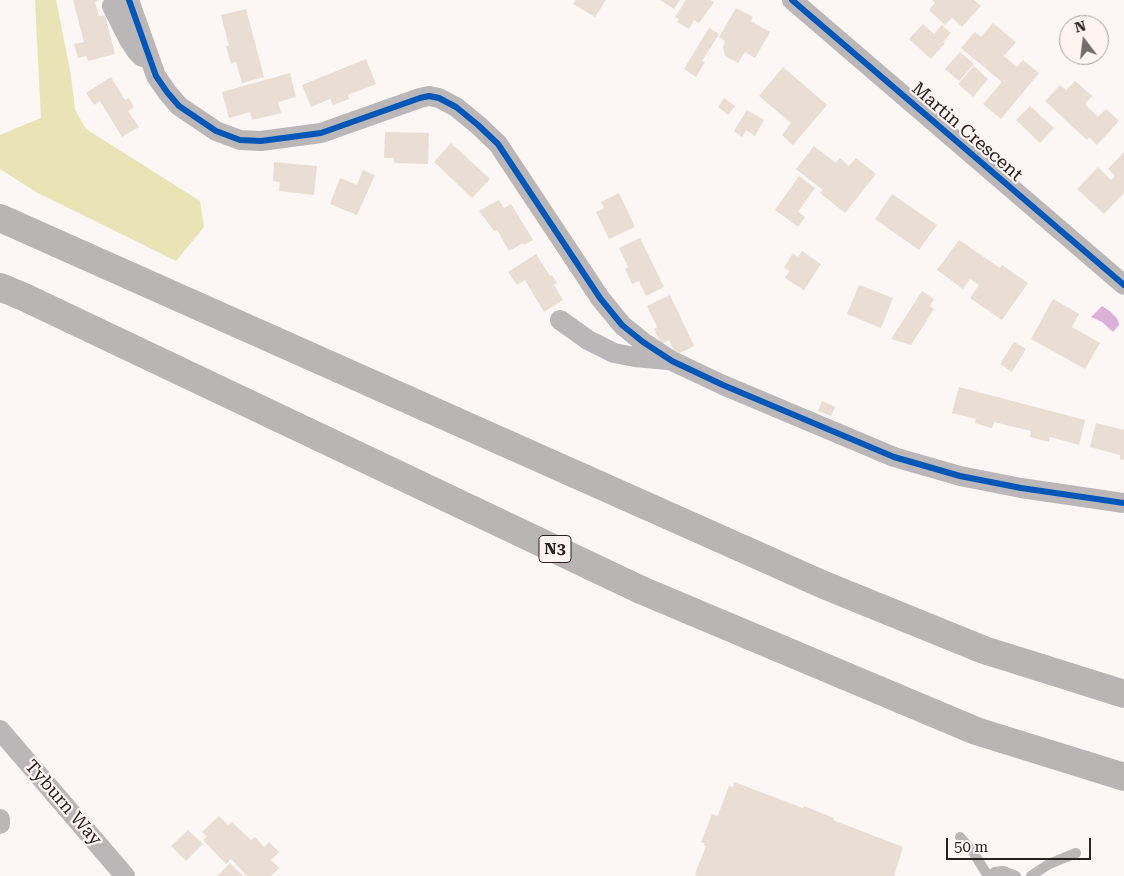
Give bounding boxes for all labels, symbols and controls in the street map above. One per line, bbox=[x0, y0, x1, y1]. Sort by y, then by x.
north arrow bbox=[1059, 15, 1109, 65]
text: N bbox=[1073, 17, 1088, 36]
street label: Martin Crescent bbox=[907, 78, 1027, 186]
road number: N3 bbox=[539, 536, 571, 562]
street label: Tyburn Way bbox=[20, 756, 106, 850]
scale bar bbox=[949, 828, 1094, 860]
text: 50 m bbox=[954, 838, 988, 856]

